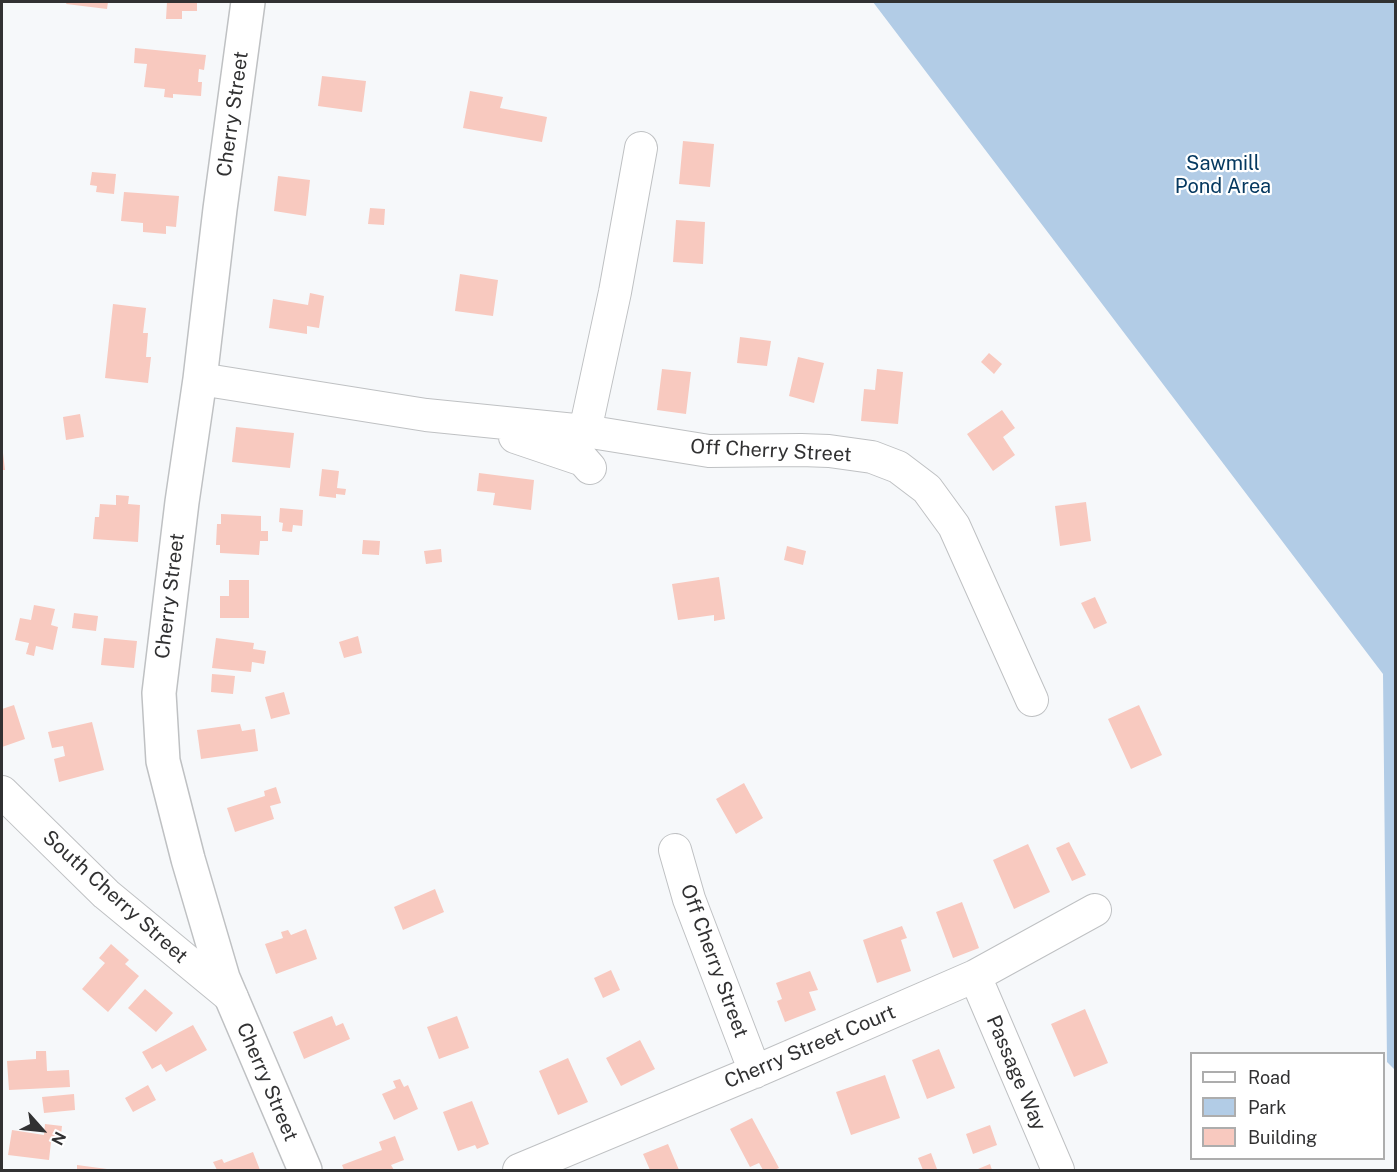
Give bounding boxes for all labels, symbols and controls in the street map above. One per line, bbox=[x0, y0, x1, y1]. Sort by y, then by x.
street label: Cherry Street bbox=[212, 50, 254, 178]
park label: Sawmill Pond Area bbox=[1175, 152, 1271, 199]
street label: Off Cherry Street bbox=[690, 435, 852, 467]
street label: Cherry Street bbox=[150, 532, 190, 660]
street label: South Cherry Street bbox=[37, 826, 193, 968]
street label: Off Cherry Street bbox=[675, 881, 753, 1041]
street label: Cherry Street Court bbox=[721, 1000, 899, 1094]
street label: Passage Way bbox=[981, 1012, 1051, 1134]
street label: Cherry Street bbox=[231, 1019, 303, 1145]
legend bbox=[1190, 1052, 1385, 1160]
text: Road bbox=[1248, 1067, 1291, 1088]
text: Park bbox=[1248, 1097, 1286, 1118]
north arrow bbox=[12, 1100, 72, 1160]
text: Building bbox=[1248, 1127, 1317, 1148]
text: N bbox=[47, 1129, 70, 1148]

